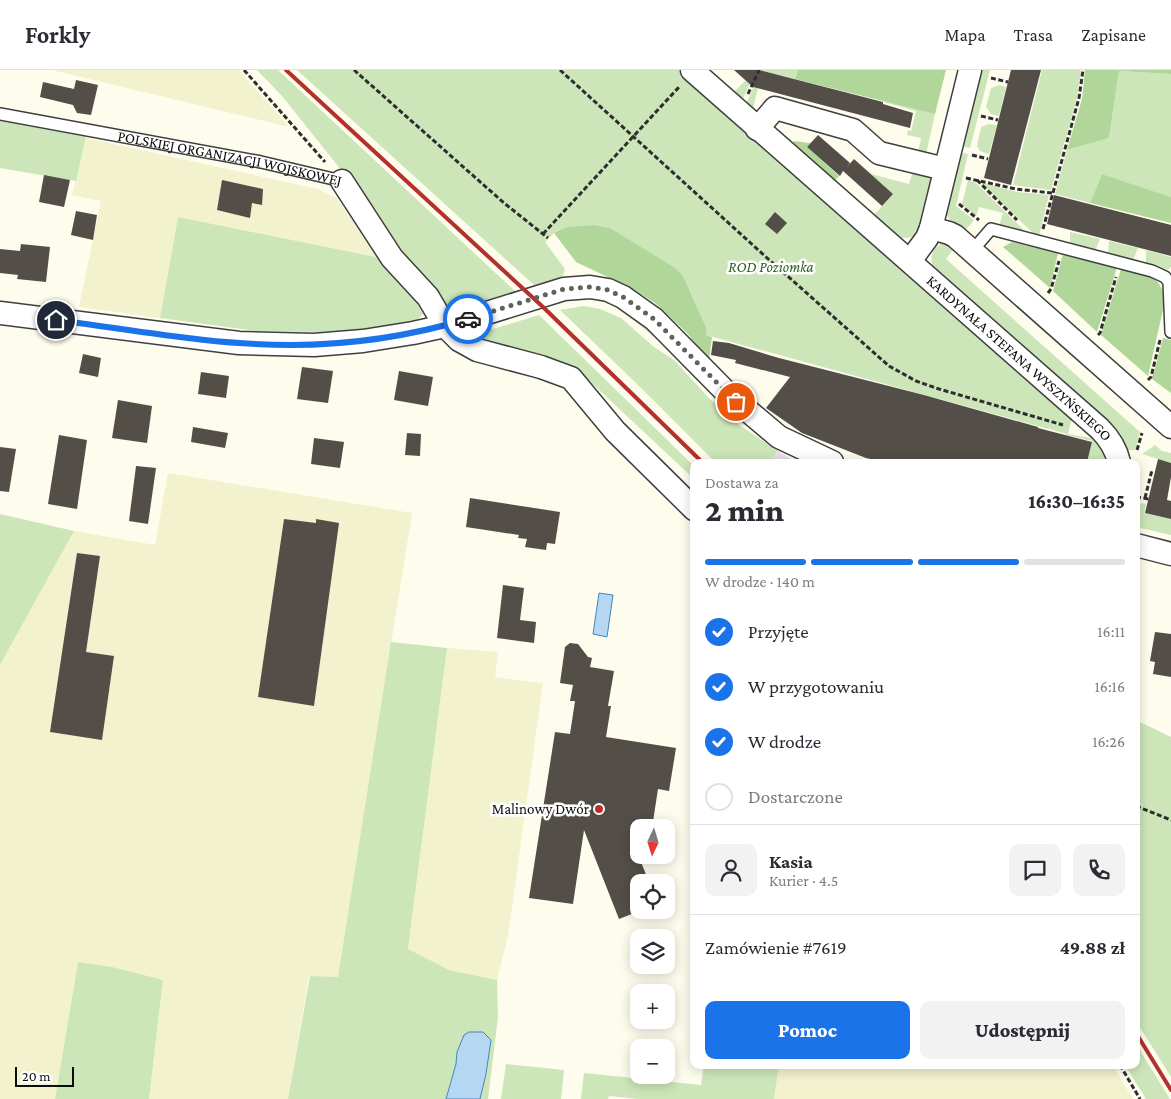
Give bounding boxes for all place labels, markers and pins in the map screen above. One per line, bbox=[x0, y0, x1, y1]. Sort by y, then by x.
pin bbox=[35, 299, 77, 341]
pin bbox=[715, 381, 757, 423]
place label: Malinowy Dwór bbox=[492, 801, 590, 818]
marker: Malinowy Dwór bbox=[593, 803, 605, 815]

